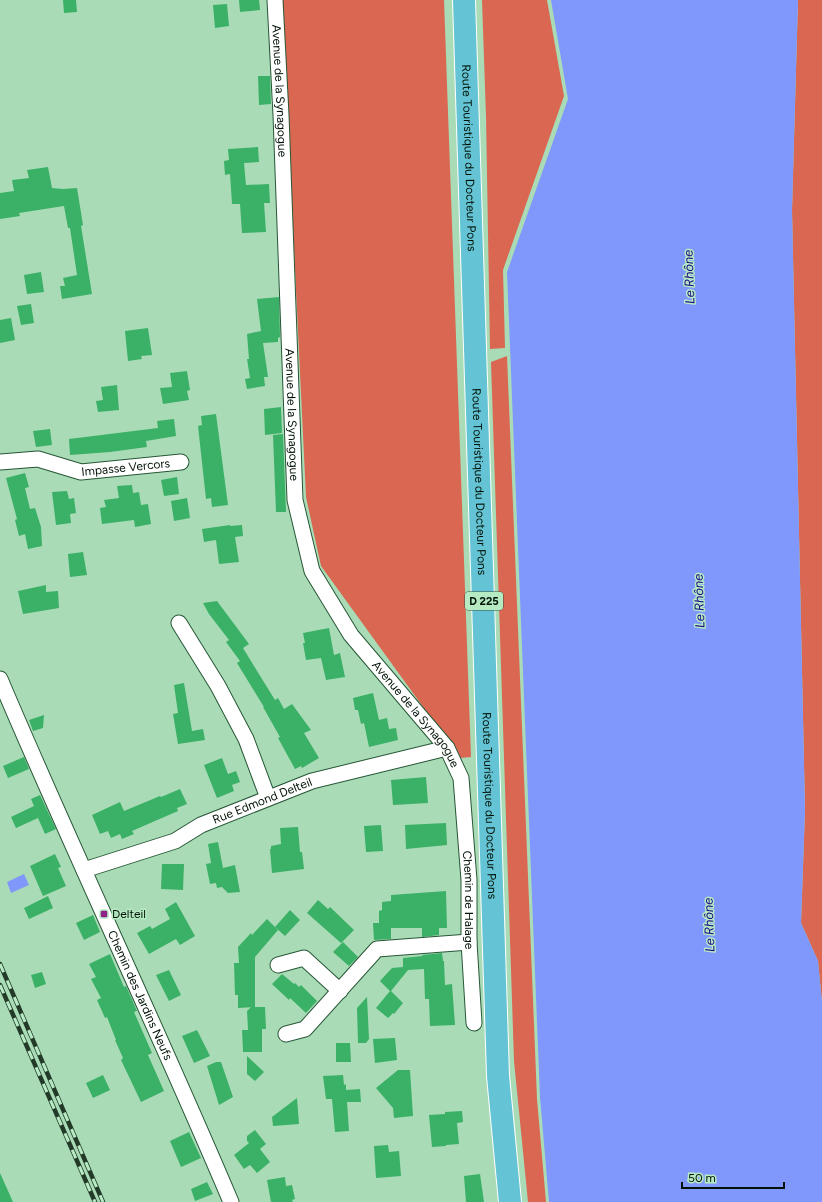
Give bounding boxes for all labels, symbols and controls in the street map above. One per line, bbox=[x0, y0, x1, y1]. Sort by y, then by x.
street label: Avenue de la Synagogue bbox=[269, 24, 290, 158]
street label: Route Touristique du Docteur Pons bbox=[459, 64, 479, 252]
water label: Le Rhône bbox=[681, 250, 697, 304]
street label: Avenue de la Synagogue bbox=[282, 348, 301, 482]
street label: Route Touristique du Docteur Pons bbox=[469, 388, 489, 576]
street label: Impasse Vercors bbox=[81, 456, 171, 479]
water label: Le Rhône bbox=[691, 574, 707, 628]
road number: D 225 bbox=[465, 592, 503, 610]
street label: Avenue de la Synagogue bbox=[369, 658, 462, 770]
street label: Route Touristique du Docteur Pons bbox=[480, 712, 499, 900]
street label: Rue Edmond Delteil bbox=[211, 775, 314, 827]
street label: Chemin de Halage bbox=[460, 850, 476, 950]
water label: Le Rhône bbox=[701, 898, 717, 952]
place label: Delteil bbox=[112, 907, 146, 921]
marker: Delteil bbox=[99, 909, 109, 919]
street label: Chemin des Jardins Neufs bbox=[105, 928, 176, 1063]
scale bar bbox=[682, 1164, 784, 1190]
text: 50 m bbox=[688, 1171, 716, 1185]

